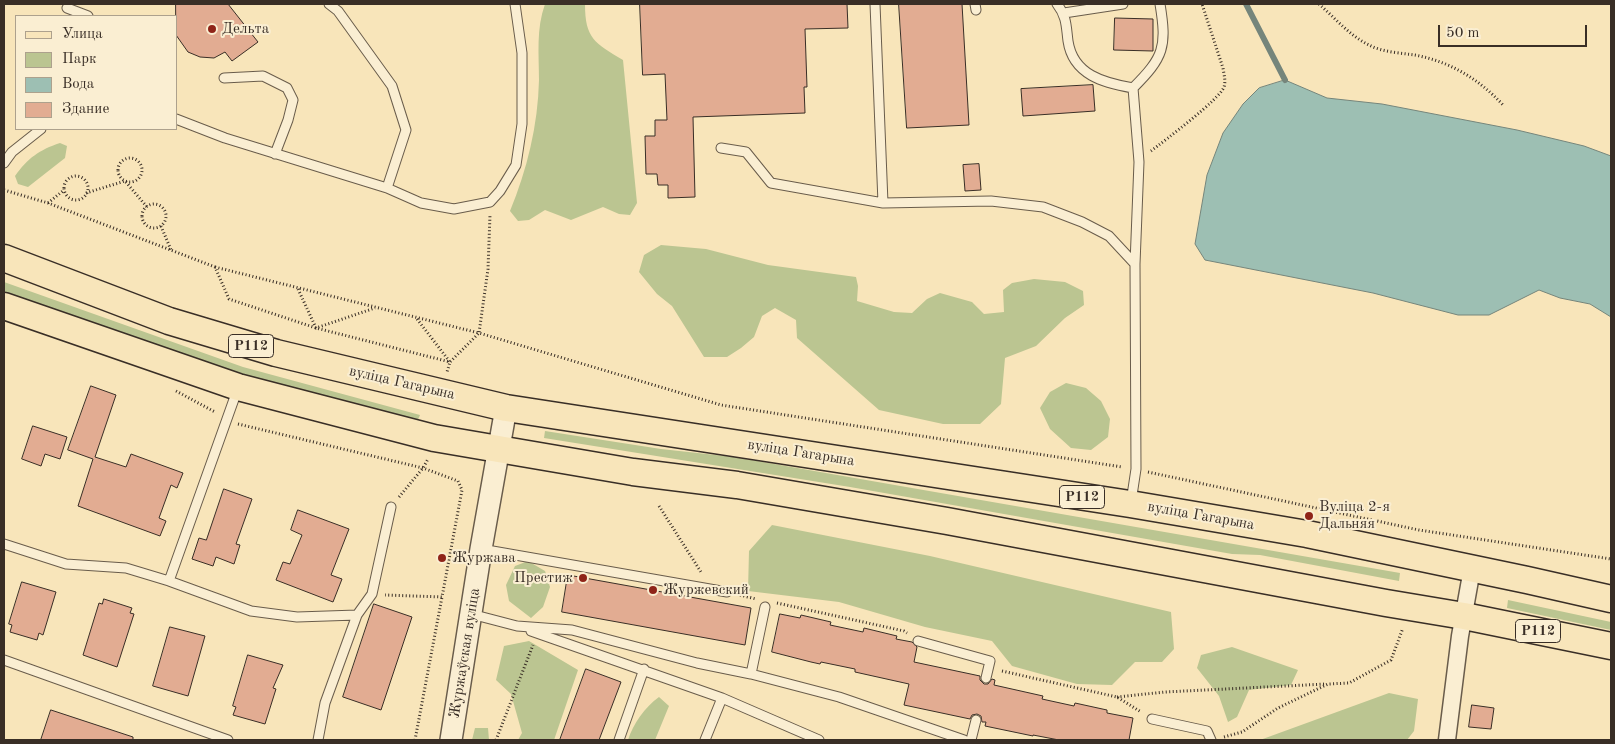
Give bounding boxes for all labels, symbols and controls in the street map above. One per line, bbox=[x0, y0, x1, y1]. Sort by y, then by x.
legend bbox=[15, 15, 178, 130]
scale bar bbox=[1440, 15, 1589, 47]
place label: Дельта bbox=[222, 20, 269, 38]
marker: Дельта bbox=[206, 23, 218, 35]
text: 50 m bbox=[1446, 26, 1480, 41]
text: Улица bbox=[62, 27, 103, 42]
text: Парк bbox=[62, 52, 97, 67]
text: Вода bbox=[62, 77, 94, 92]
text: Здание bbox=[62, 102, 109, 117]
road number: Р112 bbox=[228, 334, 274, 358]
street label: вуліца Гагарына bbox=[347, 362, 457, 404]
street label: вуліца Гагарына bbox=[746, 436, 856, 470]
road number: Р112 bbox=[1060, 486, 1104, 508]
street label: вуліца Гагарына bbox=[1146, 498, 1256, 534]
place label: Вуліца 2-я Дальняя bbox=[1319, 498, 1390, 533]
marker: Вуліца 2-я Дальняя bbox=[1303, 510, 1315, 522]
place label: Журжава bbox=[452, 549, 516, 567]
marker: Журжава bbox=[436, 552, 448, 564]
place label: Престиж bbox=[514, 569, 573, 587]
marker: Престиж bbox=[577, 572, 589, 584]
place label: Журжевский bbox=[663, 581, 749, 599]
marker: Журжевский bbox=[647, 584, 659, 596]
street label: Журжаўская вуліца bbox=[446, 587, 484, 719]
road number: Р112 bbox=[1516, 620, 1560, 642]

